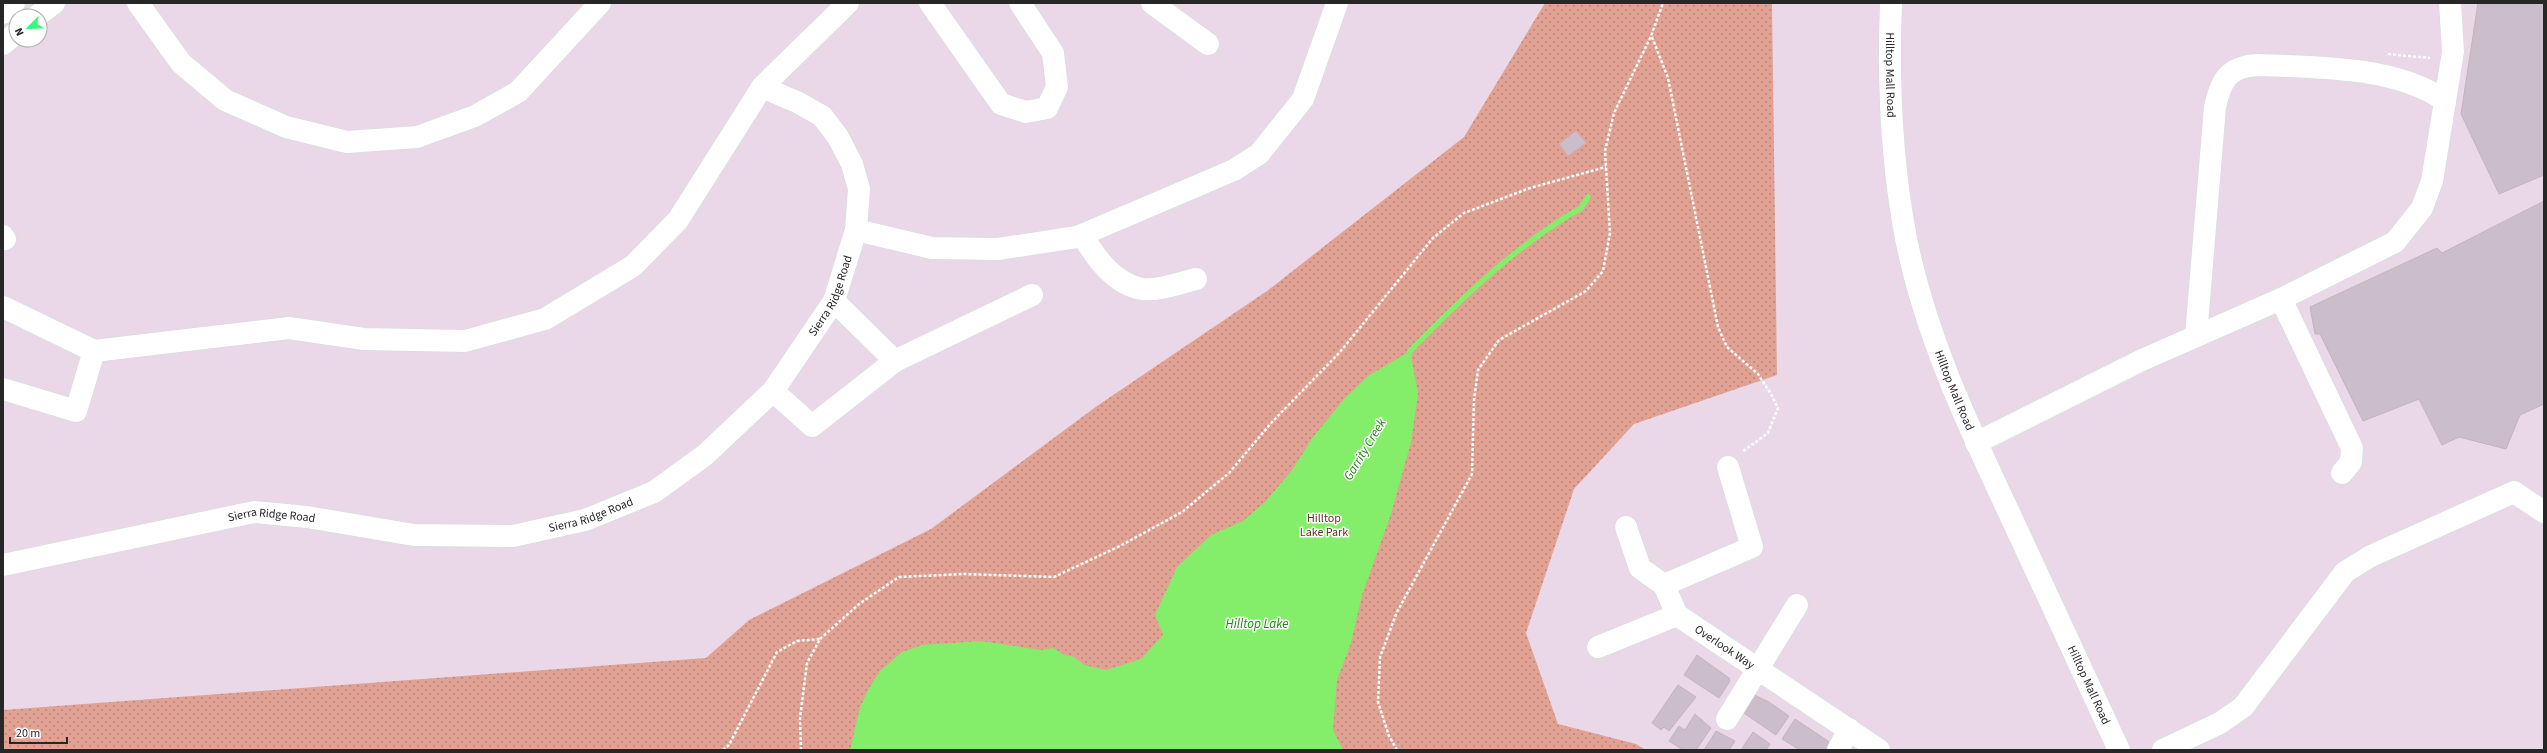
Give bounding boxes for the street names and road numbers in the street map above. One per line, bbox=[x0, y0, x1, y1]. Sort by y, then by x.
street label: Hilltop Mall Road bbox=[1881, 32, 1900, 118]
street label: Sierra Ridge Road bbox=[804, 253, 857, 340]
street label: Hilltop Mall Road bbox=[1930, 348, 1978, 433]
street label: Sierra Ridge Road bbox=[547, 493, 636, 537]
street label: Sierra Ridge Road bbox=[226, 504, 317, 527]
street label: Overlook Way bbox=[1691, 621, 1758, 674]
street label: Hilltop Mall Road bbox=[2063, 643, 2114, 727]

